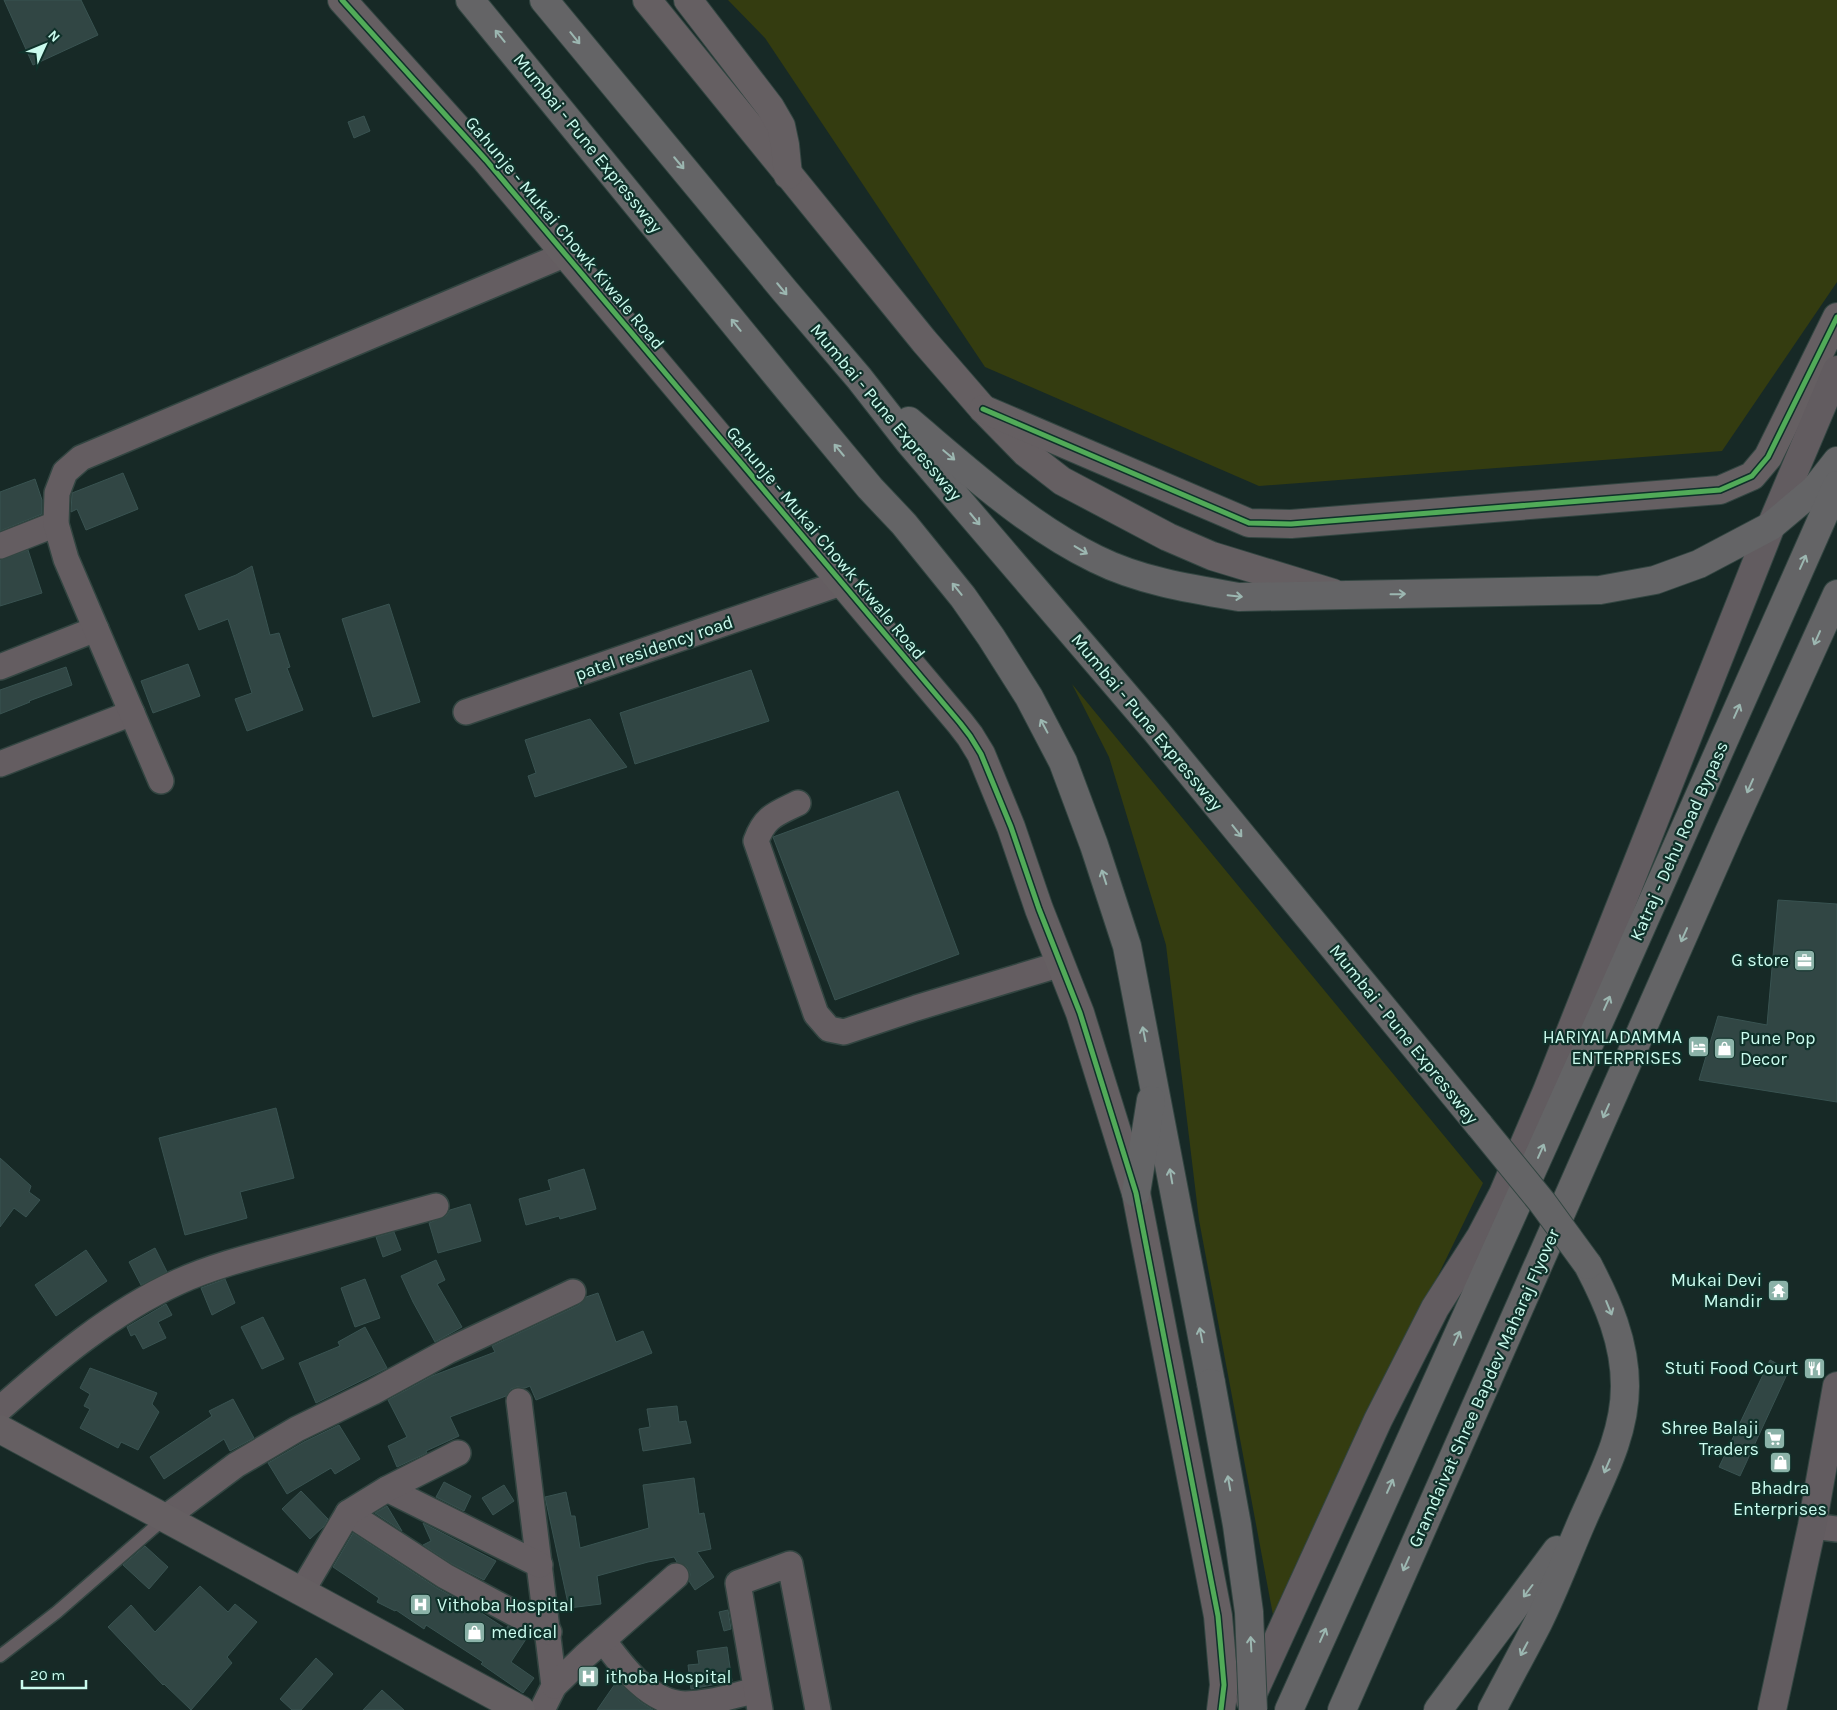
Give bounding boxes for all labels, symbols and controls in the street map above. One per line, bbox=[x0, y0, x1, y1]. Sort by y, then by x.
north arrow bbox=[20, 20, 70, 70]
text: N bbox=[44, 27, 64, 46]
one-way arrow bbox=[495, 30, 506, 43]
one-way arrow bbox=[570, 31, 581, 44]
street label: Mumbai - Pune Expressway bbox=[509, 49, 668, 238]
street label: Gahunje - Mukai Chowk Kiwale Road bbox=[461, 112, 669, 354]
one-way arrow bbox=[673, 156, 684, 169]
one-way arrow bbox=[776, 282, 788, 295]
one-way arrow bbox=[730, 319, 741, 332]
street label: Mumbai - Pune Expressway bbox=[805, 319, 967, 506]
street label: Gahunje - Mukai Chowk Kiwale Road bbox=[722, 422, 930, 664]
one-way arrow bbox=[834, 444, 845, 457]
one-way arrow bbox=[942, 450, 955, 461]
one-way arrow bbox=[969, 512, 980, 525]
one-way arrow bbox=[1073, 546, 1087, 556]
one-way arrow bbox=[1798, 555, 1808, 570]
one-way arrow bbox=[951, 583, 962, 596]
one-way arrow bbox=[1389, 589, 1405, 598]
one-way arrow bbox=[1227, 591, 1243, 601]
street label: patel residency road bbox=[572, 611, 736, 685]
street label: Mumbai - Pune Expressway bbox=[1066, 629, 1228, 816]
one-way arrow bbox=[1811, 630, 1821, 645]
one-way arrow bbox=[1733, 704, 1743, 719]
one-way arrow bbox=[1039, 719, 1048, 734]
street label: Katraj - Dehu Road Bypass bbox=[1625, 738, 1733, 944]
one-way arrow bbox=[1744, 778, 1754, 793]
one-way arrow bbox=[1232, 824, 1243, 837]
one-way arrow bbox=[1099, 869, 1108, 885]
one-way arrow bbox=[1678, 927, 1688, 942]
street label: Mumbai - Pune Expressway bbox=[1325, 940, 1484, 1129]
office icon: G store bbox=[1793, 948, 1817, 972]
place label: G store bbox=[1731, 949, 1789, 971]
one-way arrow bbox=[1603, 996, 1613, 1011]
one-way arrow bbox=[1139, 1026, 1149, 1042]
place label: HARIYALADAMMA ENTERPRISES bbox=[1543, 1026, 1682, 1069]
place label: Pune Pop Decor bbox=[1740, 1027, 1816, 1070]
hotel icon: HARIYALADAMMA ENTERPRISES bbox=[1686, 1035, 1710, 1059]
shop icon: Pune Pop Decor bbox=[1712, 1036, 1736, 1060]
one-way arrow bbox=[1600, 1103, 1610, 1118]
one-way arrow bbox=[1536, 1144, 1546, 1159]
one-way arrow bbox=[1166, 1168, 1176, 1184]
street label: Gramdaivat Shree Bapdev Maharaj Flyover bbox=[1404, 1225, 1565, 1551]
place label: Mukai Devi Mandir bbox=[1671, 1269, 1762, 1312]
temple icon: Mukai Devi Mandir bbox=[1766, 1278, 1790, 1302]
one-way arrow bbox=[1605, 1300, 1614, 1315]
one-way arrow bbox=[1196, 1328, 1205, 1344]
one-way arrow bbox=[1452, 1331, 1462, 1346]
restaurant icon: Stuti Food Court bbox=[1802, 1356, 1826, 1380]
place label: Stuti Food Court bbox=[1664, 1357, 1798, 1379]
place label: Shree Balaji Traders bbox=[1661, 1417, 1759, 1460]
supermarket icon: Shree Balaji Traders bbox=[1763, 1426, 1787, 1450]
shop icon: Bhadra Enterprises bbox=[1768, 1451, 1792, 1475]
one-way arrow bbox=[1602, 1458, 1611, 1473]
one-way arrow bbox=[1224, 1475, 1234, 1491]
place label: Bhadra Enterprises bbox=[1733, 1477, 1827, 1520]
one-way arrow bbox=[1385, 1479, 1395, 1494]
one-way arrow bbox=[1401, 1556, 1411, 1571]
one-way arrow bbox=[1522, 1584, 1533, 1597]
hospital icon: Vithoba Hospital bbox=[409, 1593, 433, 1617]
place label: Vithoba Hospital bbox=[437, 1594, 574, 1616]
shop icon: medical bbox=[463, 1620, 487, 1644]
place label: medical bbox=[491, 1621, 557, 1643]
one-way arrow bbox=[1319, 1628, 1329, 1643]
one-way arrow bbox=[1246, 1636, 1256, 1652]
one-way arrow bbox=[1519, 1641, 1529, 1656]
scale bar bbox=[22, 1658, 86, 1690]
hospital icon: ithoba Hospital bbox=[577, 1665, 601, 1689]
text: 20 m bbox=[30, 1666, 65, 1684]
place label: ithoba Hospital bbox=[605, 1666, 732, 1688]

